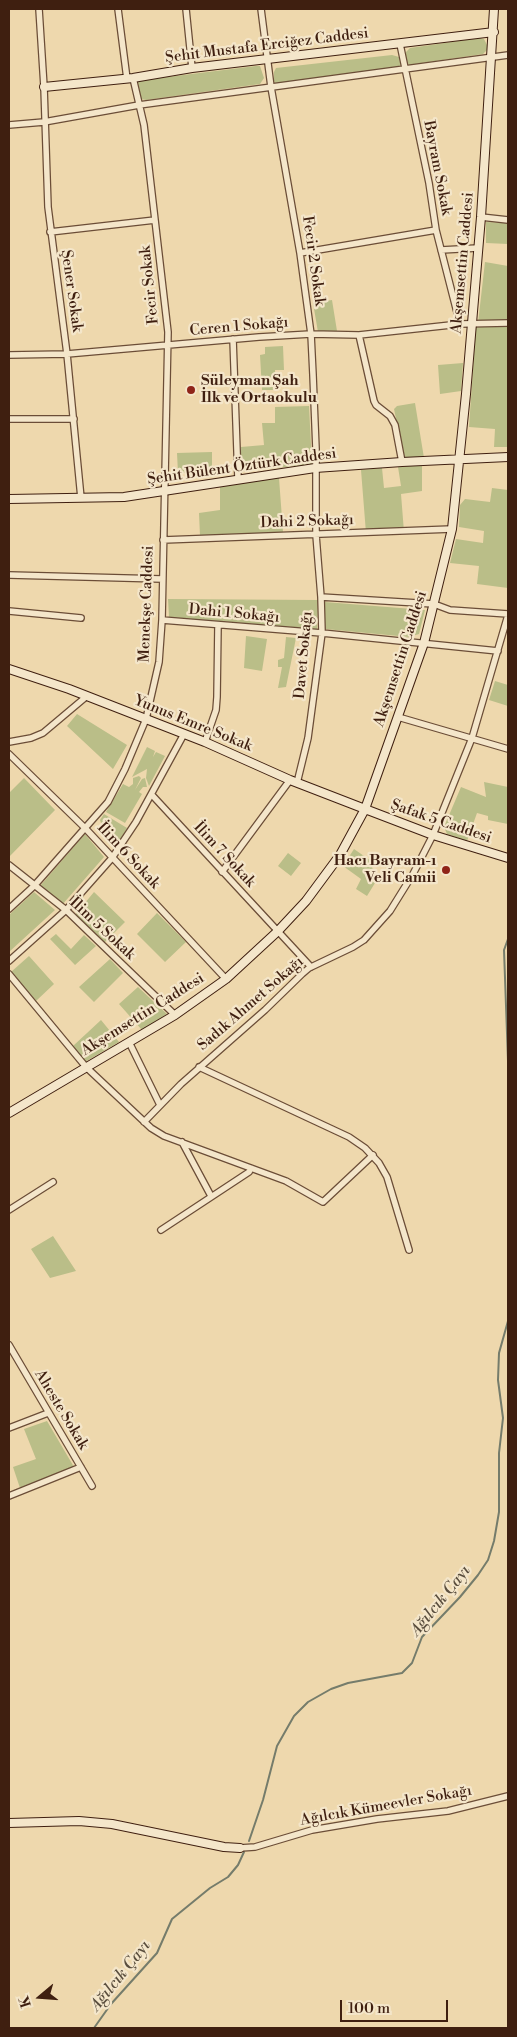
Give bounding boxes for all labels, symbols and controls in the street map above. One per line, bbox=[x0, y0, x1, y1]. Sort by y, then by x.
street label: Şehit Mustafa Erciğez Caddesi bbox=[164, 25, 370, 67]
street label: Bayram Sokak bbox=[419, 119, 455, 217]
street label: Akşemsettin Caddesi bbox=[448, 192, 478, 334]
street label: Fecir 2 Sokak bbox=[298, 215, 328, 307]
street label: Fecir Sokak bbox=[137, 245, 163, 325]
street label: Şener Sokak bbox=[56, 249, 86, 333]
street label: Ceren 1 Sokağı bbox=[189, 314, 289, 340]
place label: Süleyman Şah İlk ve Ortaokulu bbox=[201, 372, 317, 407]
marker: Süleyman Şah İlk ve Ortaokulu bbox=[185, 384, 197, 396]
street label: Şehit Bülent Öztürk Caddesi bbox=[146, 445, 338, 489]
street label: Dahi 2 Sokağı bbox=[260, 511, 354, 533]
street label: Menekşe Caddesi bbox=[136, 545, 158, 663]
street label: Akşemsettin Caddesi bbox=[371, 589, 431, 729]
street label: Dahi 1 Sokağı bbox=[188, 601, 280, 627]
street label: Davet Sokağı bbox=[291, 610, 317, 700]
street label: Yunus Emre Sokak bbox=[131, 692, 255, 756]
street label: Şafak 5 Caddesi bbox=[388, 796, 494, 848]
street label: İlim 6 Sokak bbox=[93, 819, 163, 893]
street label: İlim 7 Sokak bbox=[189, 819, 259, 891]
place label: Hacı Bayram-ı Veli Camii bbox=[334, 852, 436, 887]
marker: Hacı Bayram-ı Veli Camii bbox=[440, 864, 452, 876]
street label: İlim 5 Sokak bbox=[65, 894, 139, 964]
street label: Sadık Ahmet Sokağı bbox=[194, 953, 308, 1055]
street label: Akşemsettin Caddesi bbox=[78, 970, 208, 1060]
street label: Aheste Sokak bbox=[30, 1367, 92, 1453]
water label: Ağılcık Çayı bbox=[407, 1562, 475, 1640]
street label: Ağılcık Kümeevler Sokağı bbox=[299, 1782, 473, 1830]
water label: Ağılcık Çayı bbox=[87, 1937, 155, 2015]
north arrow bbox=[15, 1972, 65, 2022]
scale bar bbox=[342, 1990, 450, 2022]
text: K bbox=[15, 1993, 36, 2010]
text: 100 m bbox=[348, 1999, 390, 2018]

